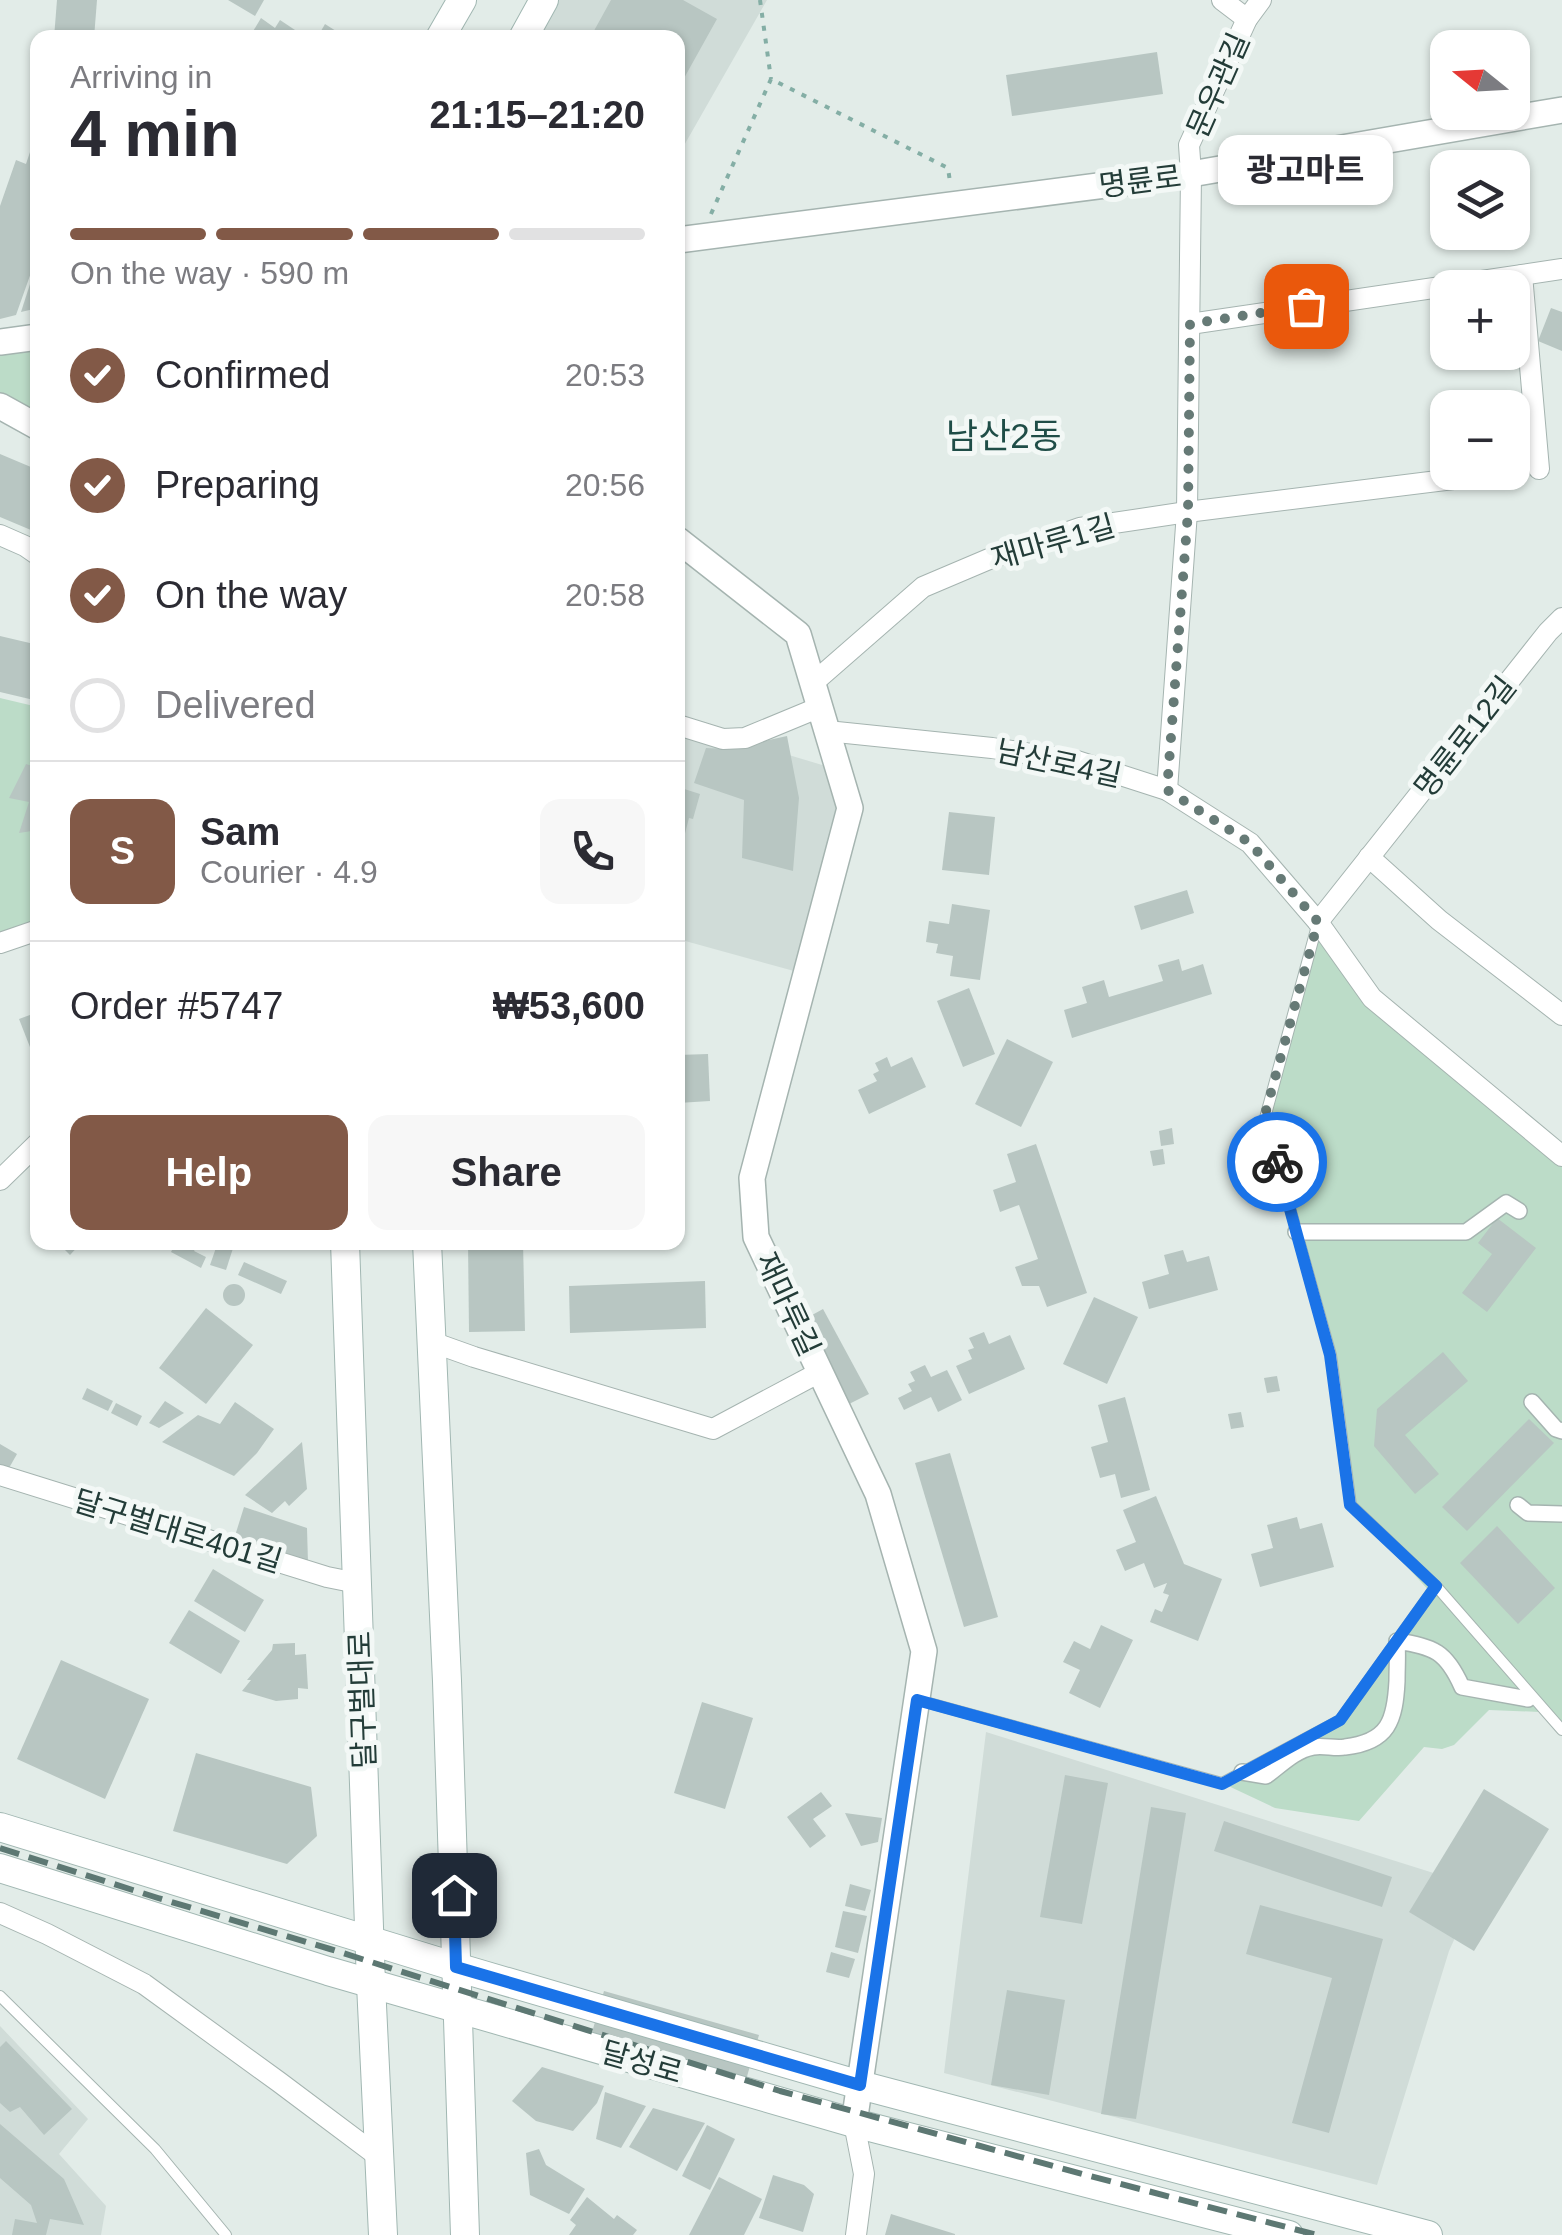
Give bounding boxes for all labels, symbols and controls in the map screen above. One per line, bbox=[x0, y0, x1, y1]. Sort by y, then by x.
street label: 문우관길 bbox=[1180, 28, 1256, 142]
north arrow bbox=[1430, 30, 1530, 130]
map controls bbox=[1430, 30, 1530, 490]
text: Arriving in bbox=[70, 59, 212, 95]
text: 21:15–21:20 bbox=[429, 94, 645, 136]
text: 4 min bbox=[70, 97, 240, 170]
callout: 광고마트 bbox=[1218, 136, 1394, 206]
button: layers bbox=[1430, 150, 1530, 250]
text: 광고마트 bbox=[1247, 152, 1364, 188]
street label: 명륜로 bbox=[1097, 160, 1183, 202]
text: On the way · 590 m bbox=[70, 255, 349, 291]
pin bbox=[1264, 264, 1349, 349]
button: + bbox=[1430, 270, 1530, 370]
icon: bag bbox=[1279, 279, 1334, 334]
icon: check bbox=[70, 348, 125, 403]
text: Confirmed bbox=[155, 354, 330, 396]
text: 20:53 bbox=[565, 357, 645, 393]
button: − bbox=[1430, 390, 1530, 490]
district label: 남산2동 bbox=[946, 416, 1062, 455]
icon: check bbox=[70, 458, 125, 513]
text: Preparing bbox=[155, 464, 320, 506]
text: 20:56 bbox=[565, 467, 645, 503]
street label: 재마루1길 bbox=[987, 509, 1119, 575]
icon: check bbox=[70, 568, 125, 623]
text: On the way bbox=[155, 574, 347, 616]
text: 20:58 bbox=[565, 577, 645, 613]
street label: 명륜로12길 bbox=[1408, 670, 1522, 804]
text: Delivered bbox=[155, 684, 316, 726]
street label: 남산로4길 bbox=[993, 734, 1125, 792]
button: phone bbox=[540, 799, 645, 904]
text: Sam bbox=[200, 811, 280, 853]
text: S bbox=[110, 830, 135, 872]
text: Courier · 4.9 bbox=[200, 854, 378, 890]
text: Order #5747 bbox=[70, 985, 283, 1027]
text: ₩53,600 bbox=[493, 985, 645, 1027]
courier bbox=[1227, 1112, 1327, 1212]
button: Help bbox=[70, 1115, 348, 1230]
button: Share bbox=[368, 1115, 645, 1230]
icon: bike bbox=[1250, 1135, 1305, 1190]
street label: 재마루길 bbox=[750, 1247, 826, 1361]
street label: 달구벌대로401길 bbox=[70, 1484, 286, 1578]
street label: 달구벌대로 bbox=[343, 1630, 381, 1770]
pin bbox=[412, 1853, 497, 1938]
icon: home bbox=[427, 1868, 482, 1923]
street label: 달성로 bbox=[598, 2035, 686, 2089]

